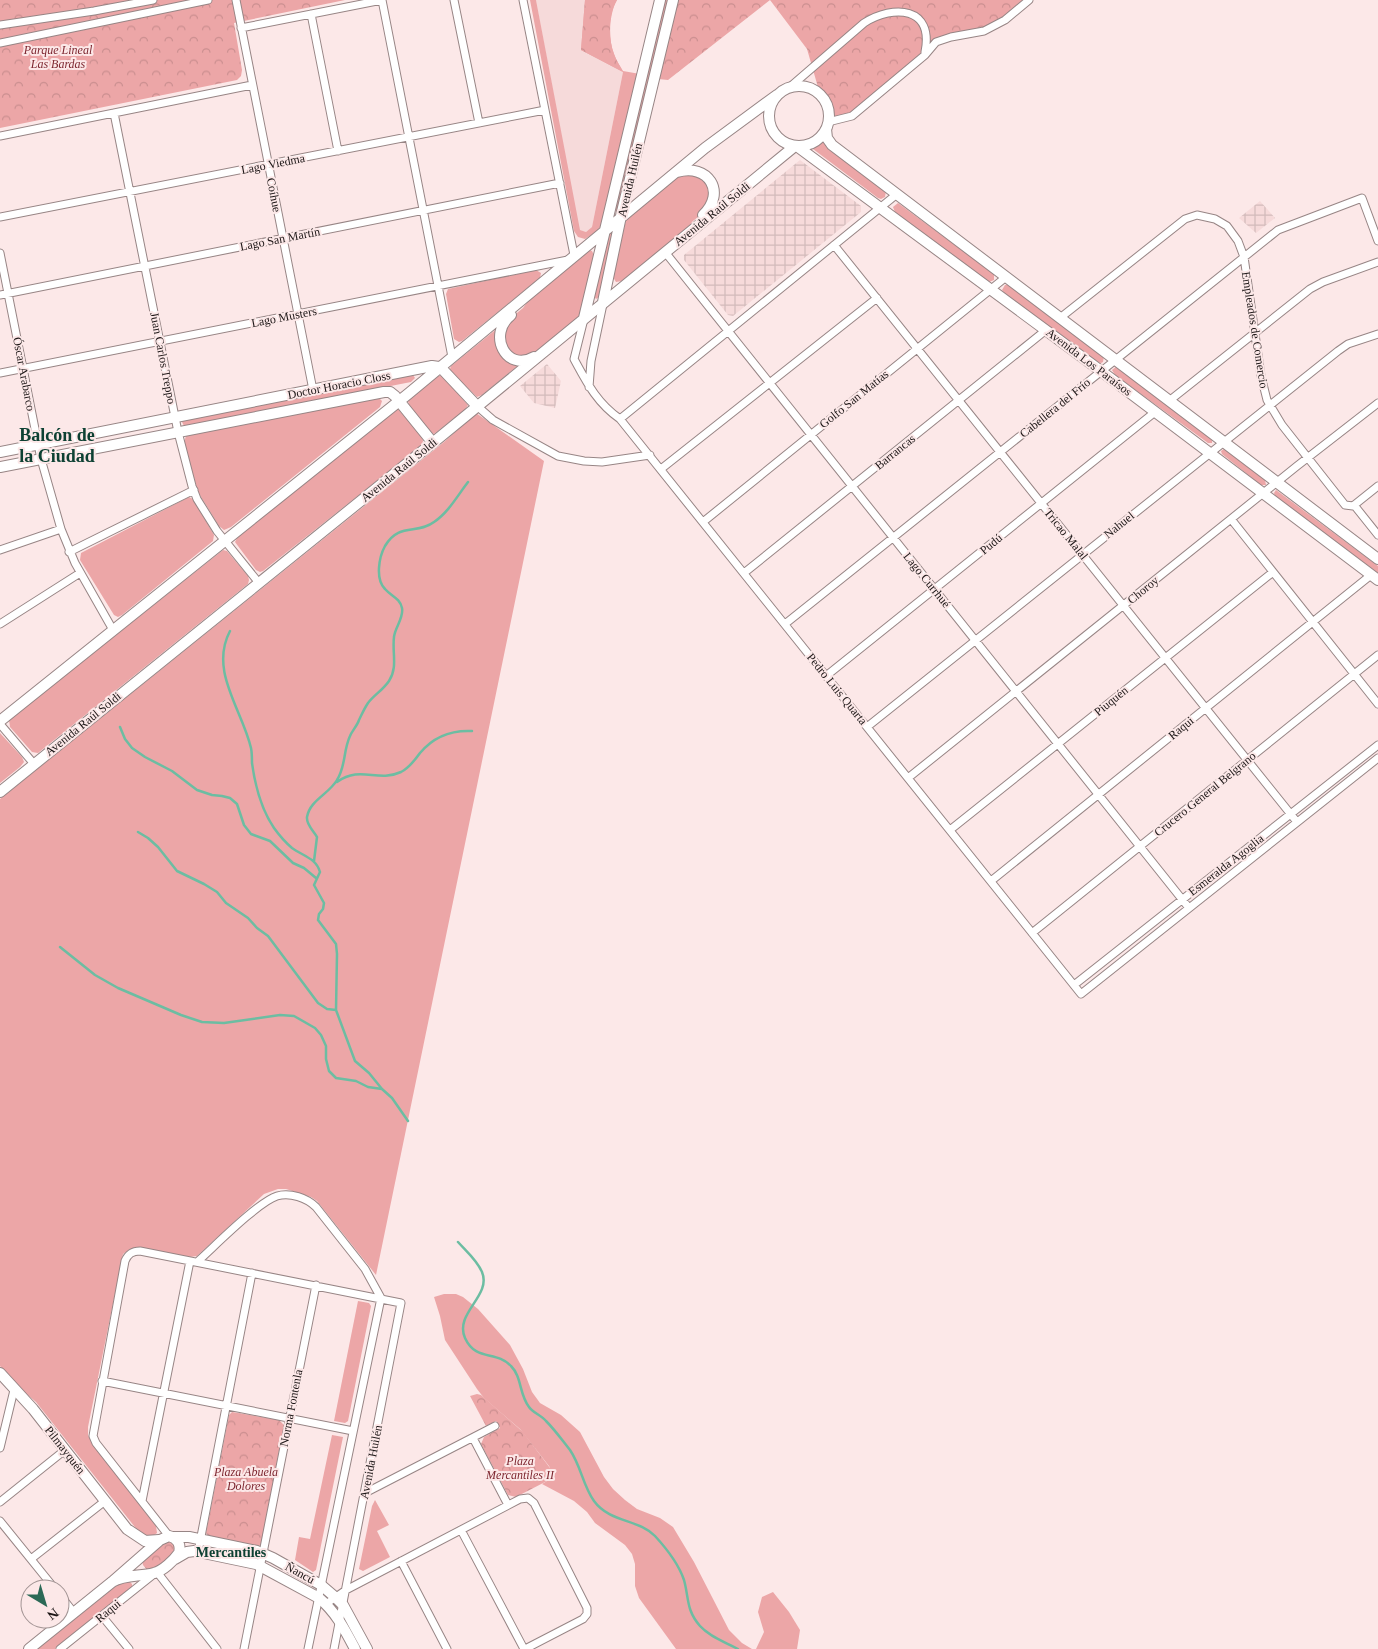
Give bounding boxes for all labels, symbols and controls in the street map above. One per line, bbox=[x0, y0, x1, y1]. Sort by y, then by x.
park label: Parque Lineal Las Bardas bbox=[23, 43, 93, 71]
street label: Avenida Huilén bbox=[615, 142, 645, 218]
street label: Lago Viedma bbox=[240, 151, 307, 177]
street label: Coíhue bbox=[264, 177, 284, 213]
street label: Avenida Raúl Soldi bbox=[671, 179, 753, 249]
street label: Lago San Martín bbox=[239, 224, 321, 254]
street label: Empleados de Comercio bbox=[1239, 271, 1271, 389]
street label: Lago Musters bbox=[250, 304, 318, 330]
street label: Juan Carlos Treppo bbox=[147, 311, 179, 405]
street label: Avenida Los Paraísos bbox=[1043, 325, 1135, 399]
street label: Óscar Arabarco bbox=[10, 336, 38, 412]
street label: Golfo San Matías bbox=[817, 367, 892, 431]
street label: Doctor Horacio Closs bbox=[286, 368, 392, 402]
street label: Cabellera del Frío bbox=[1017, 375, 1093, 441]
district label: Balcón de la Ciudad bbox=[19, 425, 95, 466]
street label: Barrancas bbox=[872, 431, 918, 473]
street label: Avenida Raúl Soldi bbox=[358, 435, 440, 505]
street label: Tricao Malal bbox=[1041, 506, 1091, 563]
street label: Nahuel bbox=[1101, 508, 1137, 541]
street label: Pudú bbox=[977, 531, 1005, 557]
street label: Lago Currhué bbox=[900, 550, 954, 610]
street label: Choroy bbox=[1125, 573, 1161, 607]
street label: Pedro Luis Quarta bbox=[804, 650, 871, 728]
street label: Piuquén bbox=[1091, 683, 1131, 719]
street label: Avenida Raúl Soldi bbox=[42, 689, 124, 759]
street label: Raqui bbox=[1165, 713, 1197, 742]
street label: Crucero General Belgrano bbox=[1151, 749, 1259, 839]
street label: Esmeralda Agoglia bbox=[1186, 831, 1267, 899]
street label: Norma Fontenla bbox=[277, 1368, 305, 1448]
street label: Pilmayquén bbox=[42, 1423, 88, 1477]
street label: Avenida Huilén bbox=[357, 1424, 385, 1500]
park label: Plaza Mercantiles II bbox=[485, 1454, 555, 1482]
park label: Plaza Abuela Dolores bbox=[213, 1465, 278, 1493]
district label: Mercantiles bbox=[196, 1545, 267, 1560]
street label: Ñancú bbox=[283, 1559, 317, 1587]
north arrow bbox=[20, 1579, 70, 1629]
street label: Raqui bbox=[92, 1596, 124, 1625]
text: N bbox=[44, 1605, 61, 1623]

